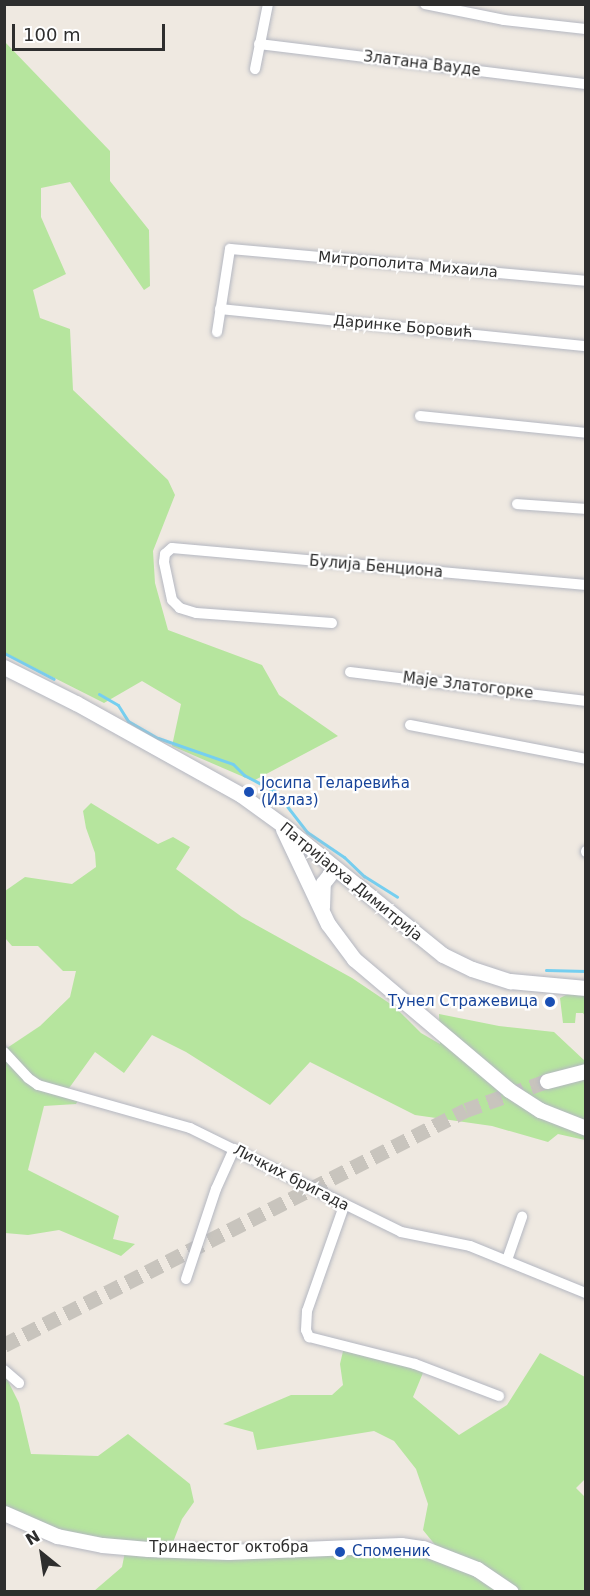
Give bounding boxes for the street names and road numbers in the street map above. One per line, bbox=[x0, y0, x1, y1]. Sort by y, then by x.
street label: Златана Вауде bbox=[362, 48, 482, 80]
street label: Митрополита Михаила bbox=[317, 248, 499, 282]
street label: Даринке Боровић bbox=[333, 312, 473, 342]
street label: Булија Бенциона bbox=[308, 552, 444, 582]
street label: Маје Златогорке bbox=[402, 669, 534, 703]
street label: Патријарха Димитрија bbox=[276, 819, 426, 945]
street label: Личких бригада bbox=[230, 1141, 352, 1215]
street label: Тринаестог октобра bbox=[149, 1539, 309, 1557]

